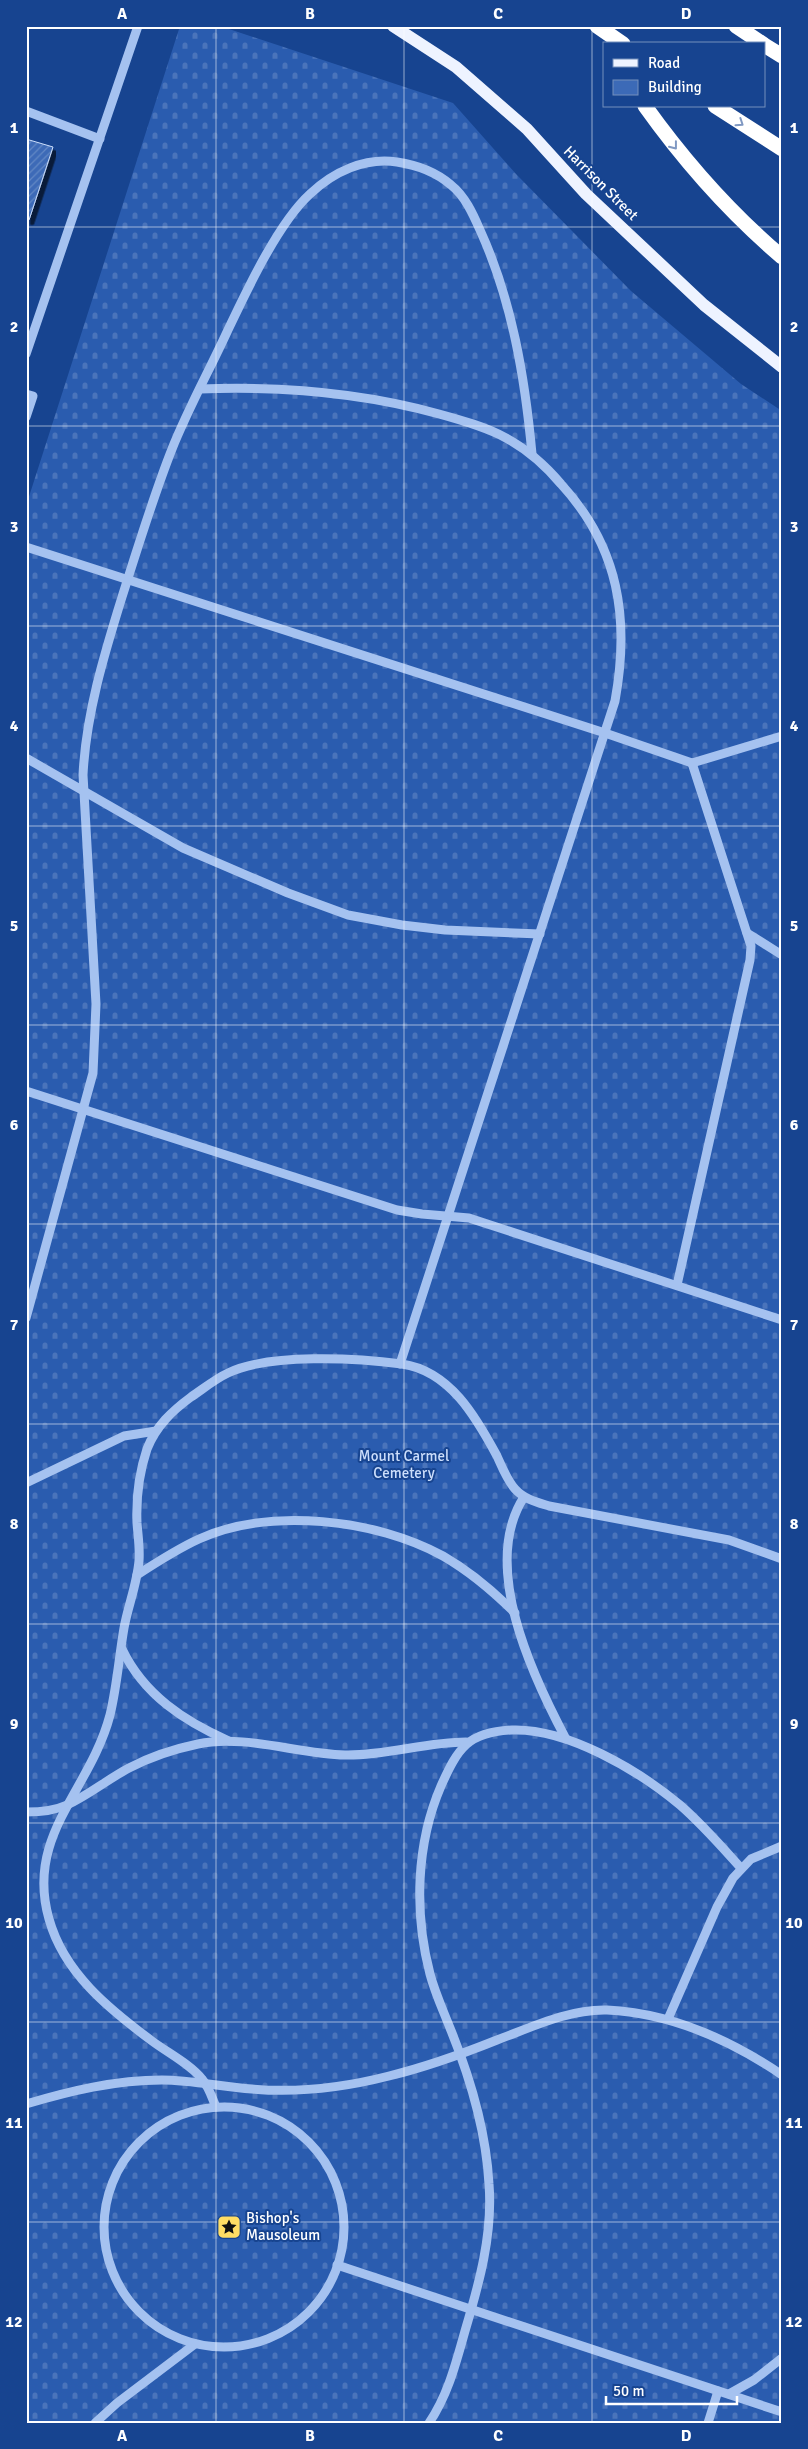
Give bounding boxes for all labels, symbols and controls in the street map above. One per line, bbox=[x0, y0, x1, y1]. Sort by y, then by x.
text: A bbox=[117, 4, 128, 24]
text: B bbox=[305, 4, 315, 24]
text: C bbox=[493, 4, 503, 24]
text: D bbox=[681, 4, 692, 24]
legend bbox=[603, 42, 766, 108]
text: Road bbox=[648, 54, 680, 72]
text: Building bbox=[648, 78, 702, 96]
one-way arrow bbox=[734, 117, 744, 126]
text: 1 bbox=[10, 118, 19, 138]
text: 1 bbox=[790, 118, 799, 138]
one-way arrow bbox=[668, 140, 676, 149]
street label: Harrison Street bbox=[560, 142, 642, 224]
text: 2 bbox=[10, 317, 18, 337]
text: 2 bbox=[790, 317, 798, 337]
text: 3 bbox=[10, 517, 18, 537]
text: 3 bbox=[790, 517, 798, 537]
text: 4 bbox=[10, 716, 19, 736]
text: 4 bbox=[790, 716, 799, 736]
text: 5 bbox=[10, 916, 18, 936]
text: 5 bbox=[790, 916, 798, 936]
text: 6 bbox=[10, 1115, 19, 1135]
text: 6 bbox=[790, 1115, 799, 1135]
text: 7 bbox=[10, 1315, 19, 1335]
text: 7 bbox=[790, 1315, 799, 1335]
park label: Mount Carmel Cemetery bbox=[359, 1447, 449, 1482]
text: 8 bbox=[10, 1514, 19, 1534]
text: 8 bbox=[790, 1514, 799, 1534]
text: 9 bbox=[10, 1714, 19, 1734]
text: 9 bbox=[790, 1714, 799, 1734]
text: 10 bbox=[5, 1913, 23, 1933]
text: 10 bbox=[785, 1913, 803, 1933]
text: 11 bbox=[5, 2113, 23, 2133]
text: 11 bbox=[785, 2113, 803, 2133]
place label: Bishop's Mausoleum bbox=[246, 2209, 320, 2244]
place icon: Bishop's Mausoleum bbox=[216, 2214, 242, 2240]
text: 12 bbox=[5, 2312, 23, 2332]
text: 12 bbox=[785, 2312, 803, 2332]
scale bar bbox=[606, 2374, 737, 2406]
text: 50 m bbox=[613, 2382, 644, 2400]
text: A bbox=[117, 2426, 128, 2446]
text: B bbox=[305, 2426, 315, 2446]
text: C bbox=[493, 2426, 503, 2446]
text: D bbox=[681, 2426, 692, 2446]

